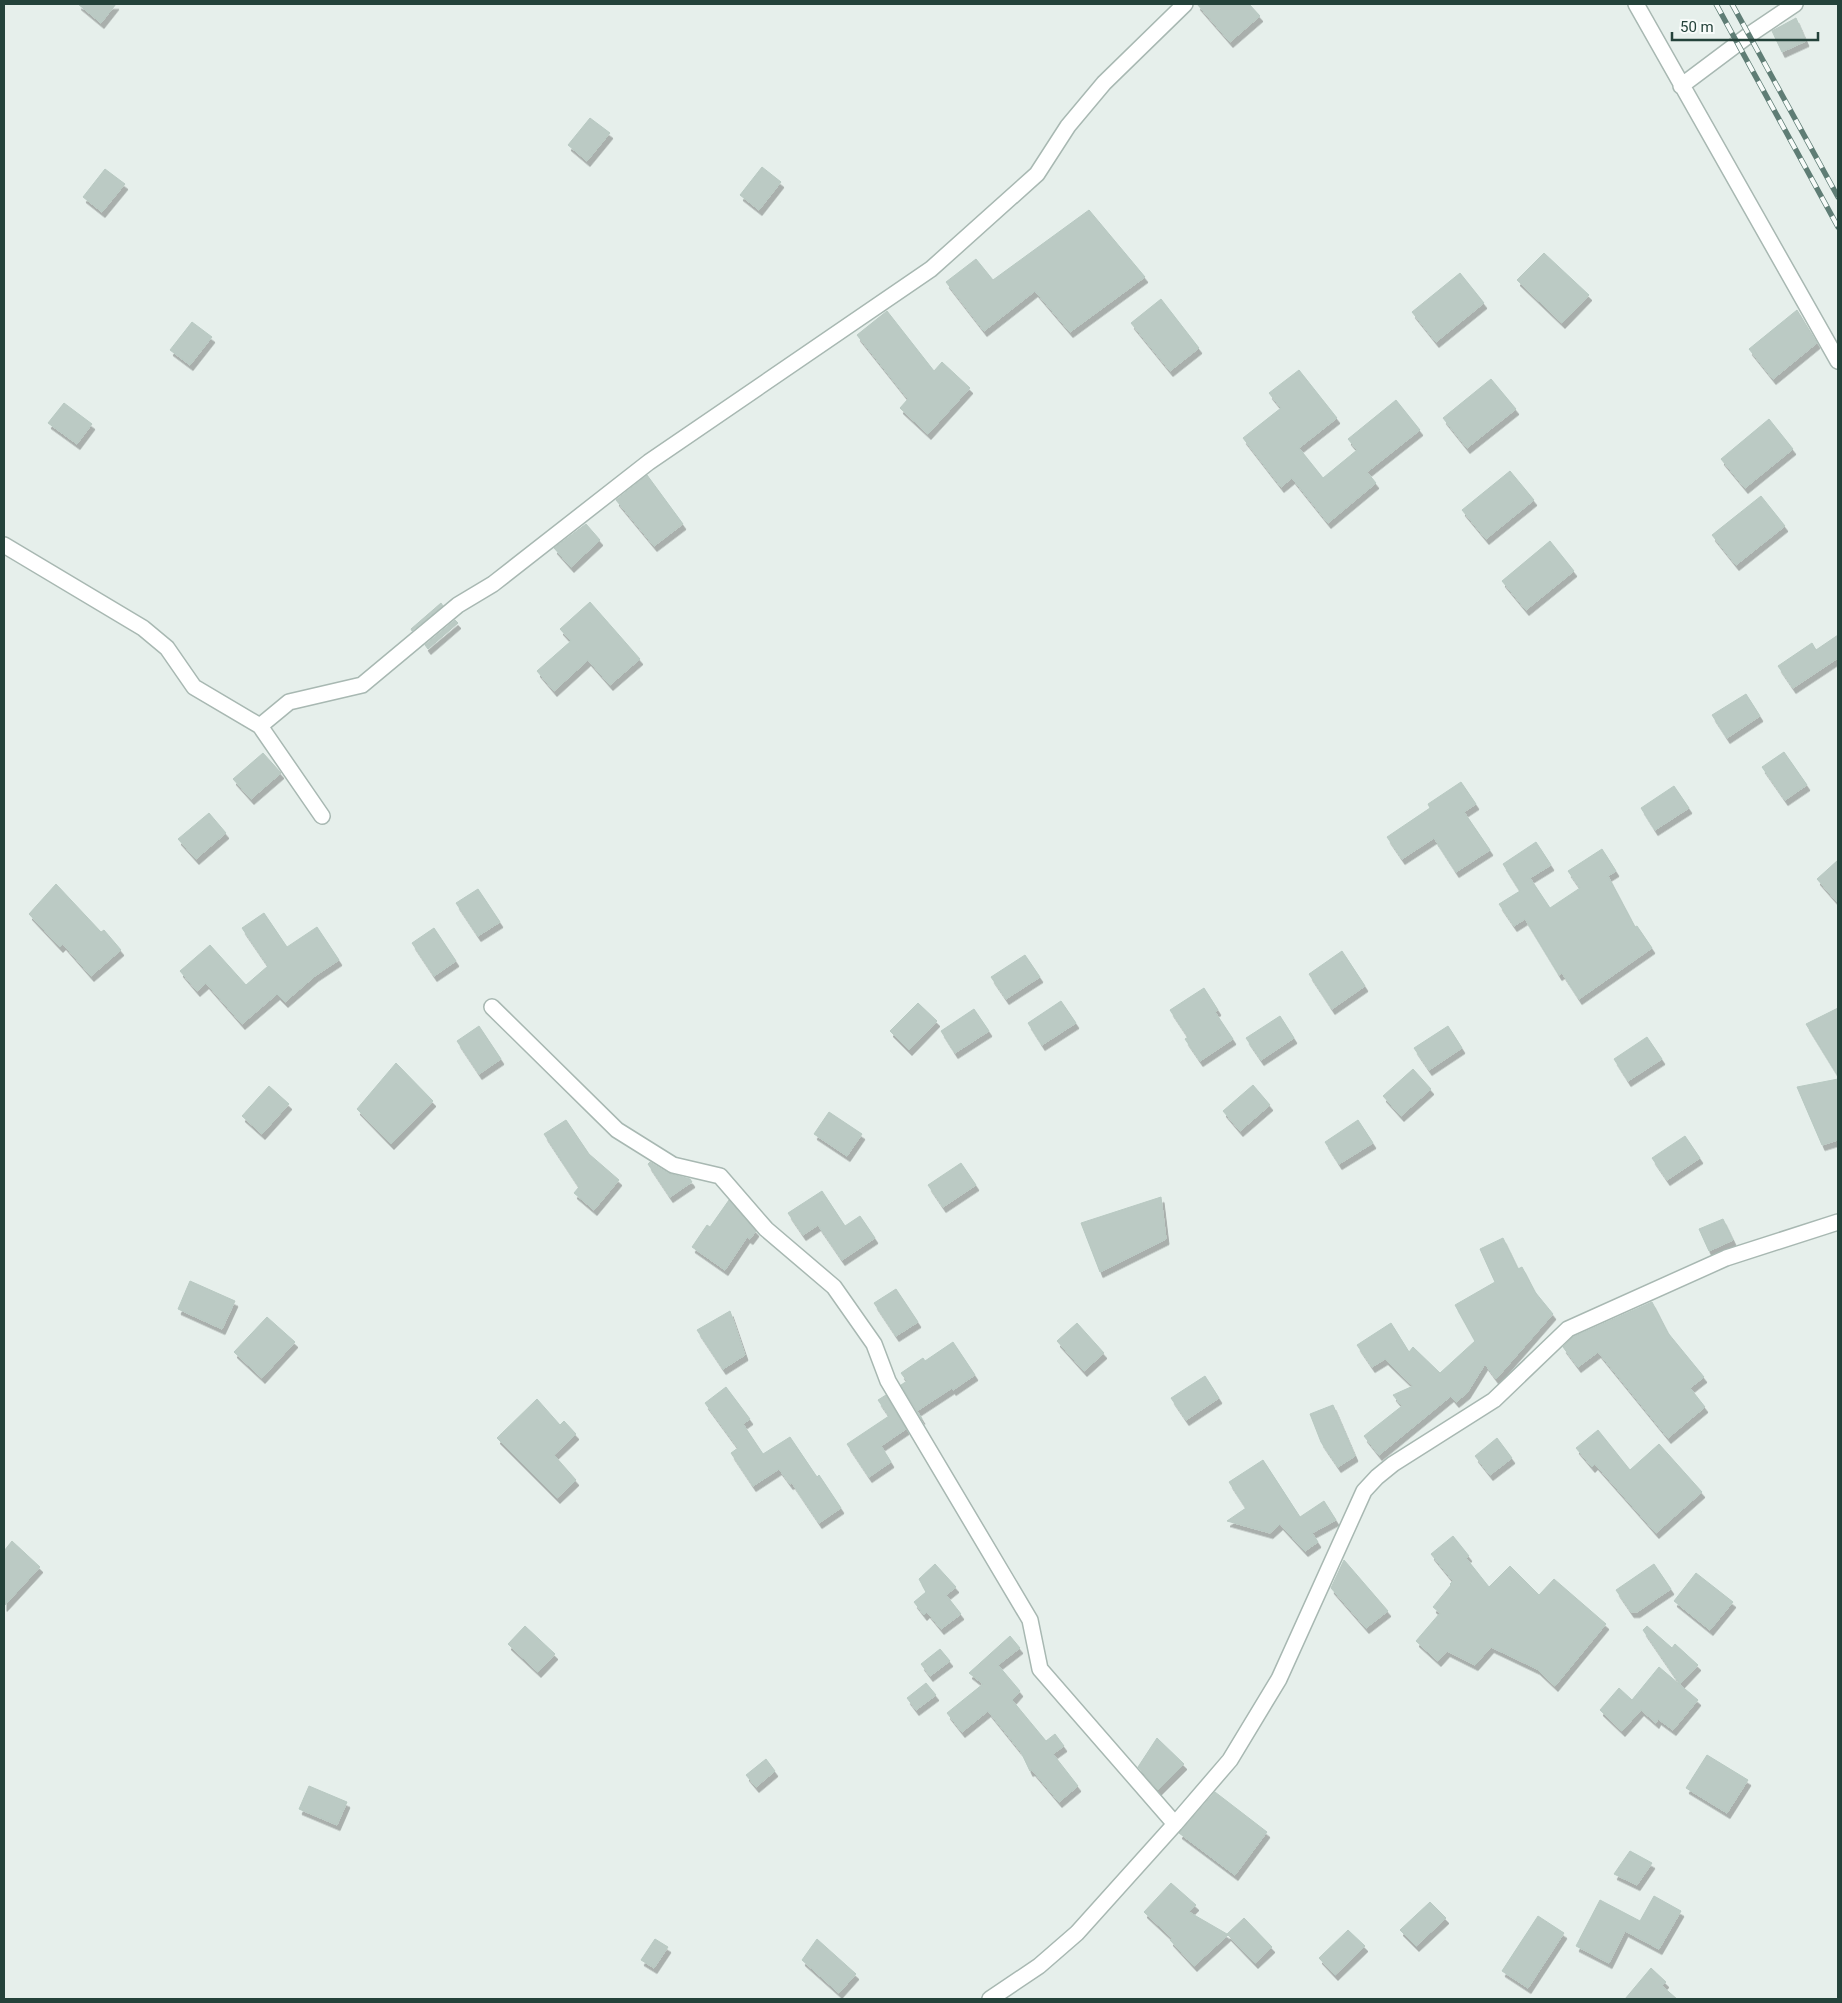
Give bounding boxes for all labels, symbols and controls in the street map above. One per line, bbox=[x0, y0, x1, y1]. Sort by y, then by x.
scale bar bbox=[1672, 10, 1818, 42]
text: 50 m bbox=[1680, 18, 1714, 36]

